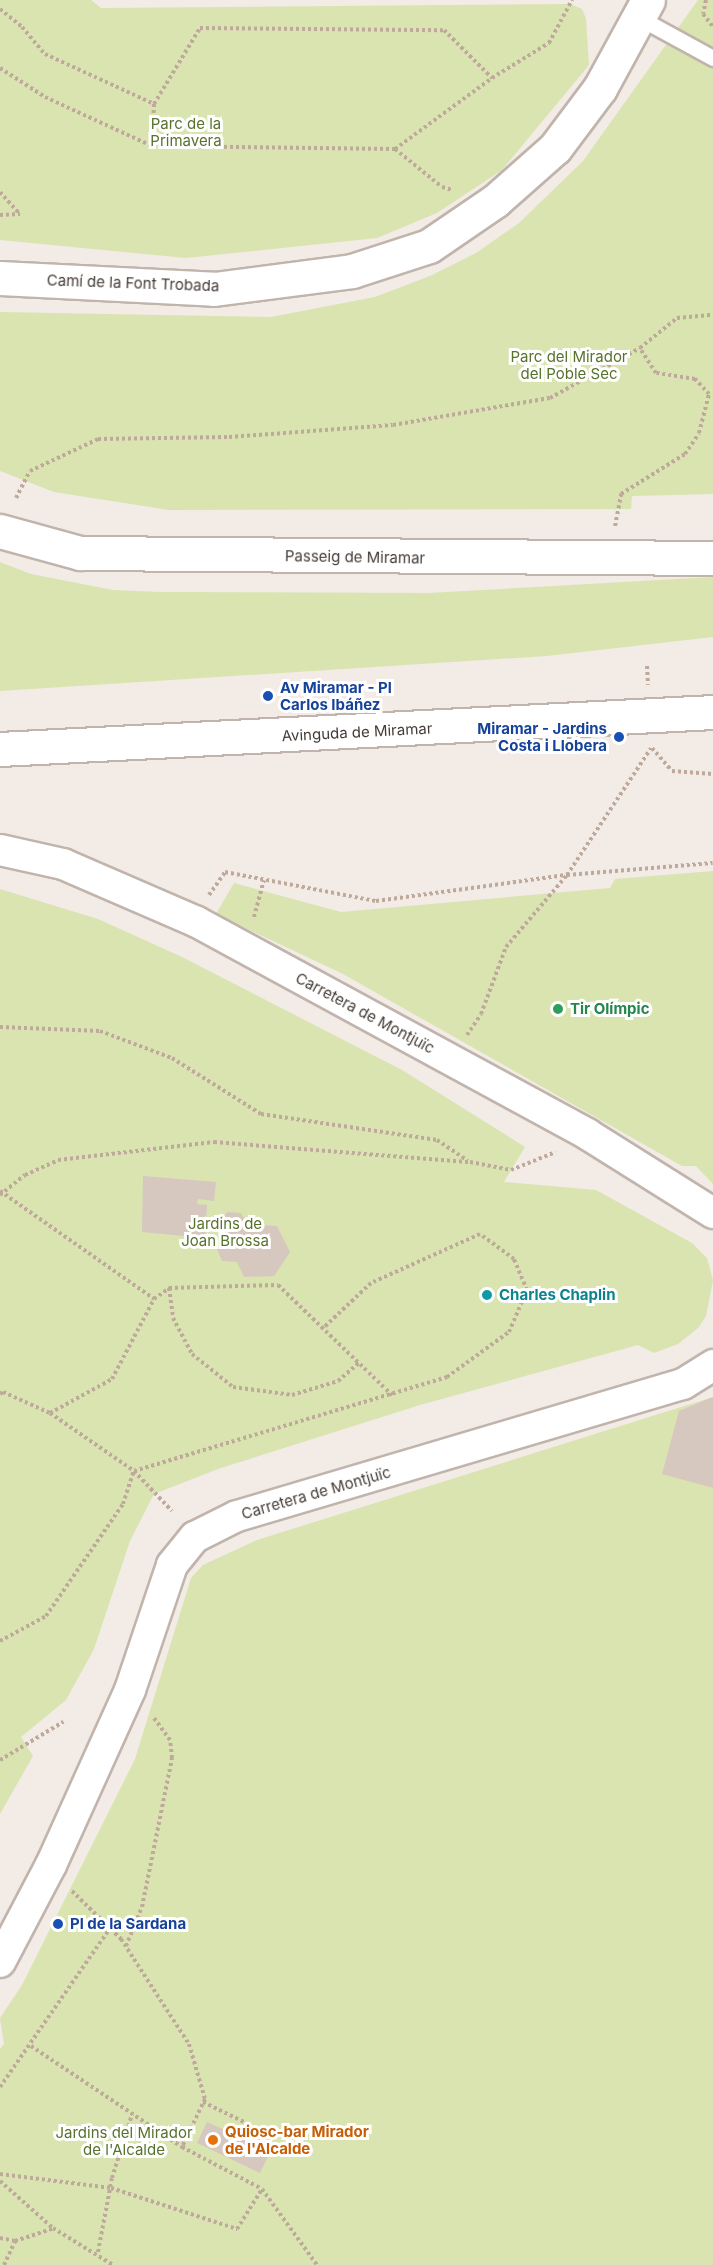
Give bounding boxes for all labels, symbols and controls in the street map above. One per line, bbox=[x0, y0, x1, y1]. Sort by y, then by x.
park label: Parc de la Primavera bbox=[150, 114, 222, 149]
street label: Camí de la Font Trobada bbox=[46, 271, 220, 295]
park label: Parc del Mirador del Poble Sec bbox=[510, 347, 628, 382]
street label: Passeig de Miramar bbox=[285, 547, 425, 567]
place label: Av Miramar - Pl Carlos Ibáñez bbox=[280, 678, 392, 713]
marker: Av Miramar - Pl Carlos Ibáñez bbox=[261, 689, 275, 703]
street label: Avinguda de Miramar bbox=[281, 719, 433, 745]
place label: Miramar - Jardins Costa i Llobera bbox=[477, 719, 607, 754]
marker: Miramar - Jardins Costa i Llobera bbox=[612, 730, 626, 744]
street label: Carretera de Montjuïc bbox=[293, 969, 437, 1057]
place label: Tir Olímpic bbox=[570, 1000, 649, 1018]
marker: Tir Olímpic bbox=[551, 1002, 565, 1016]
park label: Jardins de Joan Brossa bbox=[181, 1214, 269, 1249]
place label: Charles Chaplin bbox=[499, 1286, 616, 1304]
marker: Charles Chaplin bbox=[480, 1288, 494, 1302]
street label: Carretera de Montjuïc bbox=[239, 1463, 393, 1523]
place label: Pl de la Sardana bbox=[70, 1915, 186, 1933]
marker: Pl de la Sardana bbox=[51, 1917, 65, 1931]
place label: Quiosc-bar Mirador de l'Alcalde bbox=[225, 2122, 369, 2157]
park label: Jardins del Mirador de l'Alcalde bbox=[55, 2123, 193, 2158]
marker: Quiosc-bar Mirador de l'Alcalde bbox=[206, 2133, 220, 2147]

